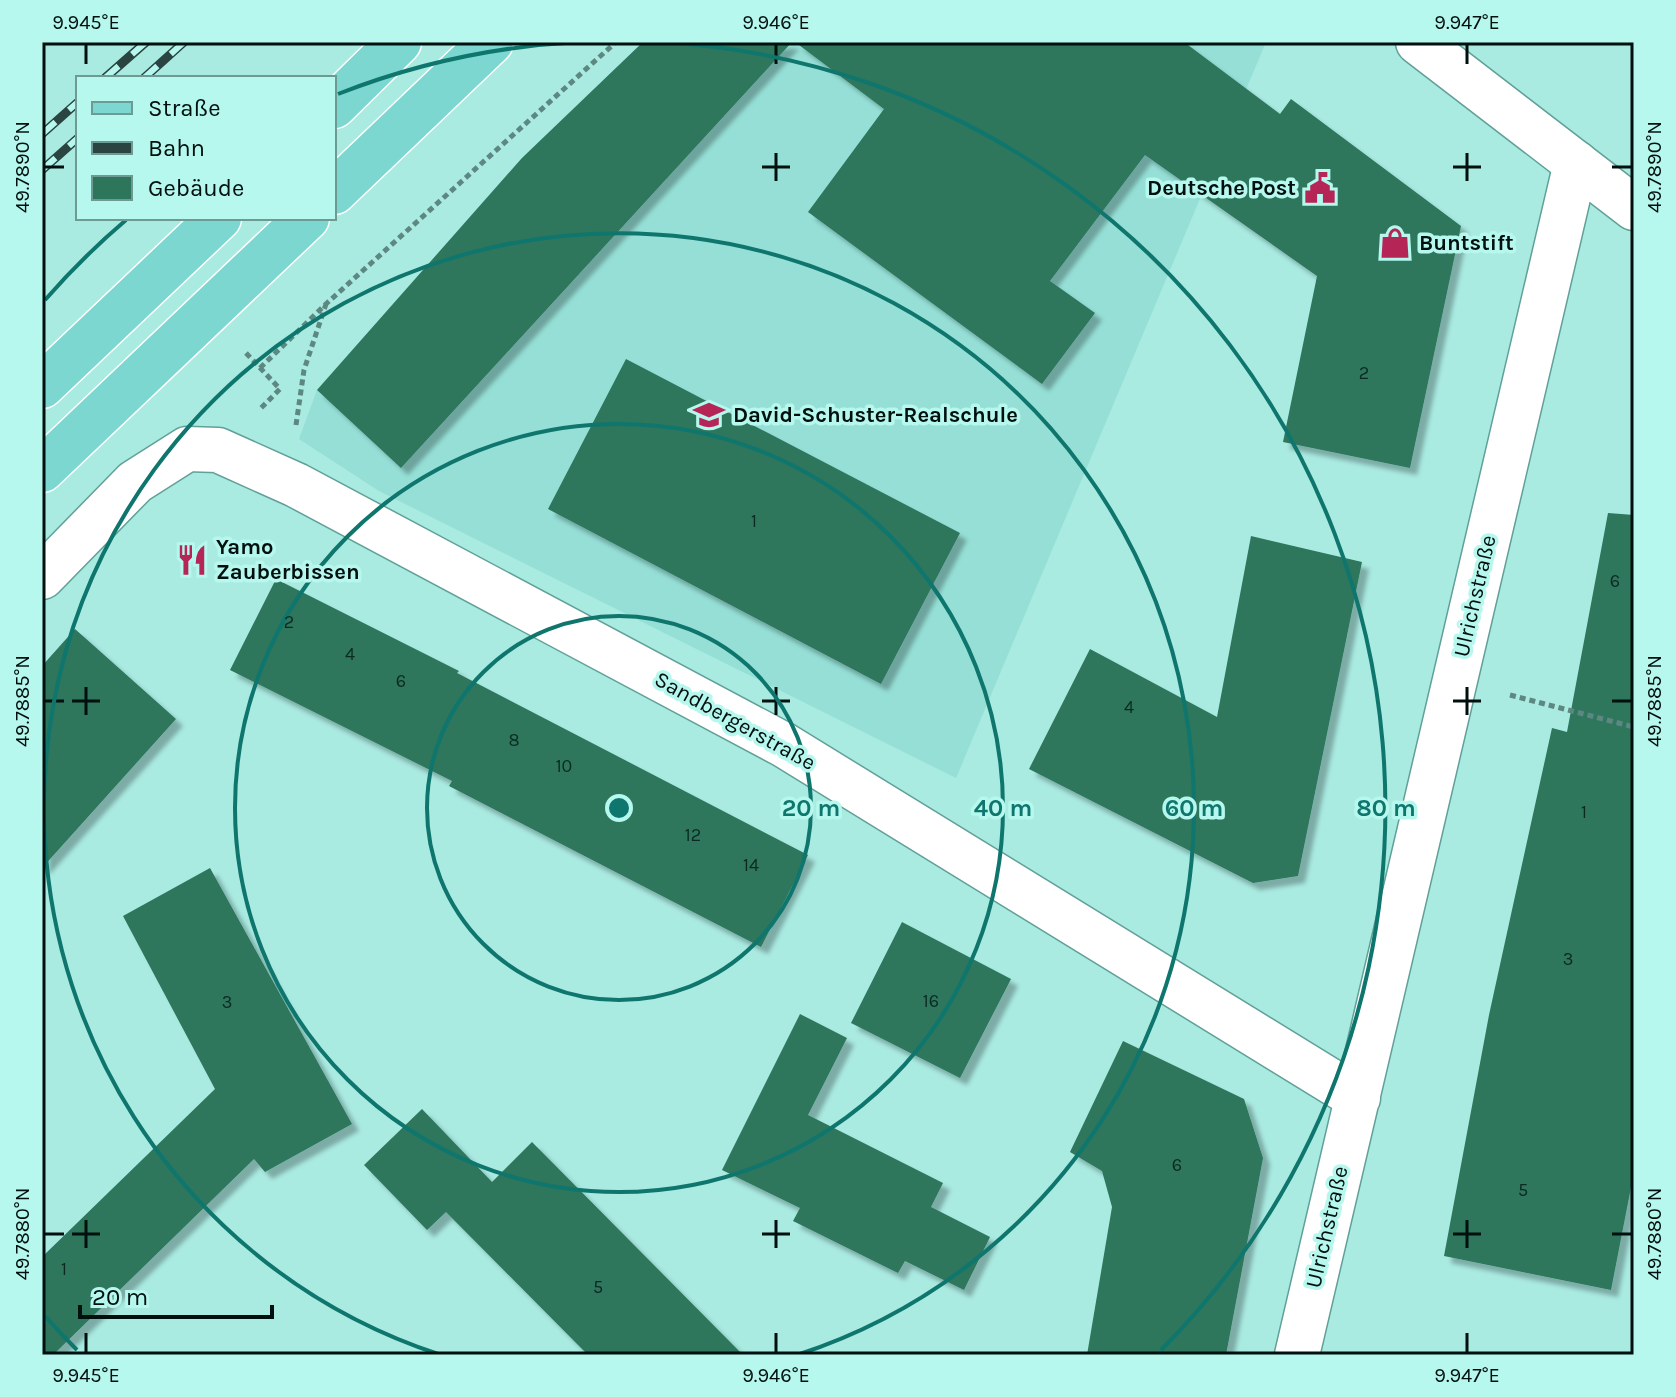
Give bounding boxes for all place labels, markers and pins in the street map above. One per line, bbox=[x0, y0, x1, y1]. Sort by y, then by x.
public building icon: Deutsche Post bbox=[1303, 171, 1337, 205]
place label: Deutsche Post bbox=[1147, 175, 1296, 201]
shop icon: Buntstift bbox=[1378, 226, 1412, 260]
place label: Buntstift bbox=[1419, 230, 1514, 256]
school or university icon: David-Schuster-Realschule bbox=[692, 398, 726, 432]
place label: David-Schuster-Realschule bbox=[733, 402, 1018, 428]
place label: Yamo Zauberbissen bbox=[216, 534, 360, 585]
restaurant icon: Yamo Zauberbissen bbox=[175, 543, 209, 577]
centre of rings bbox=[605, 794, 633, 822]

